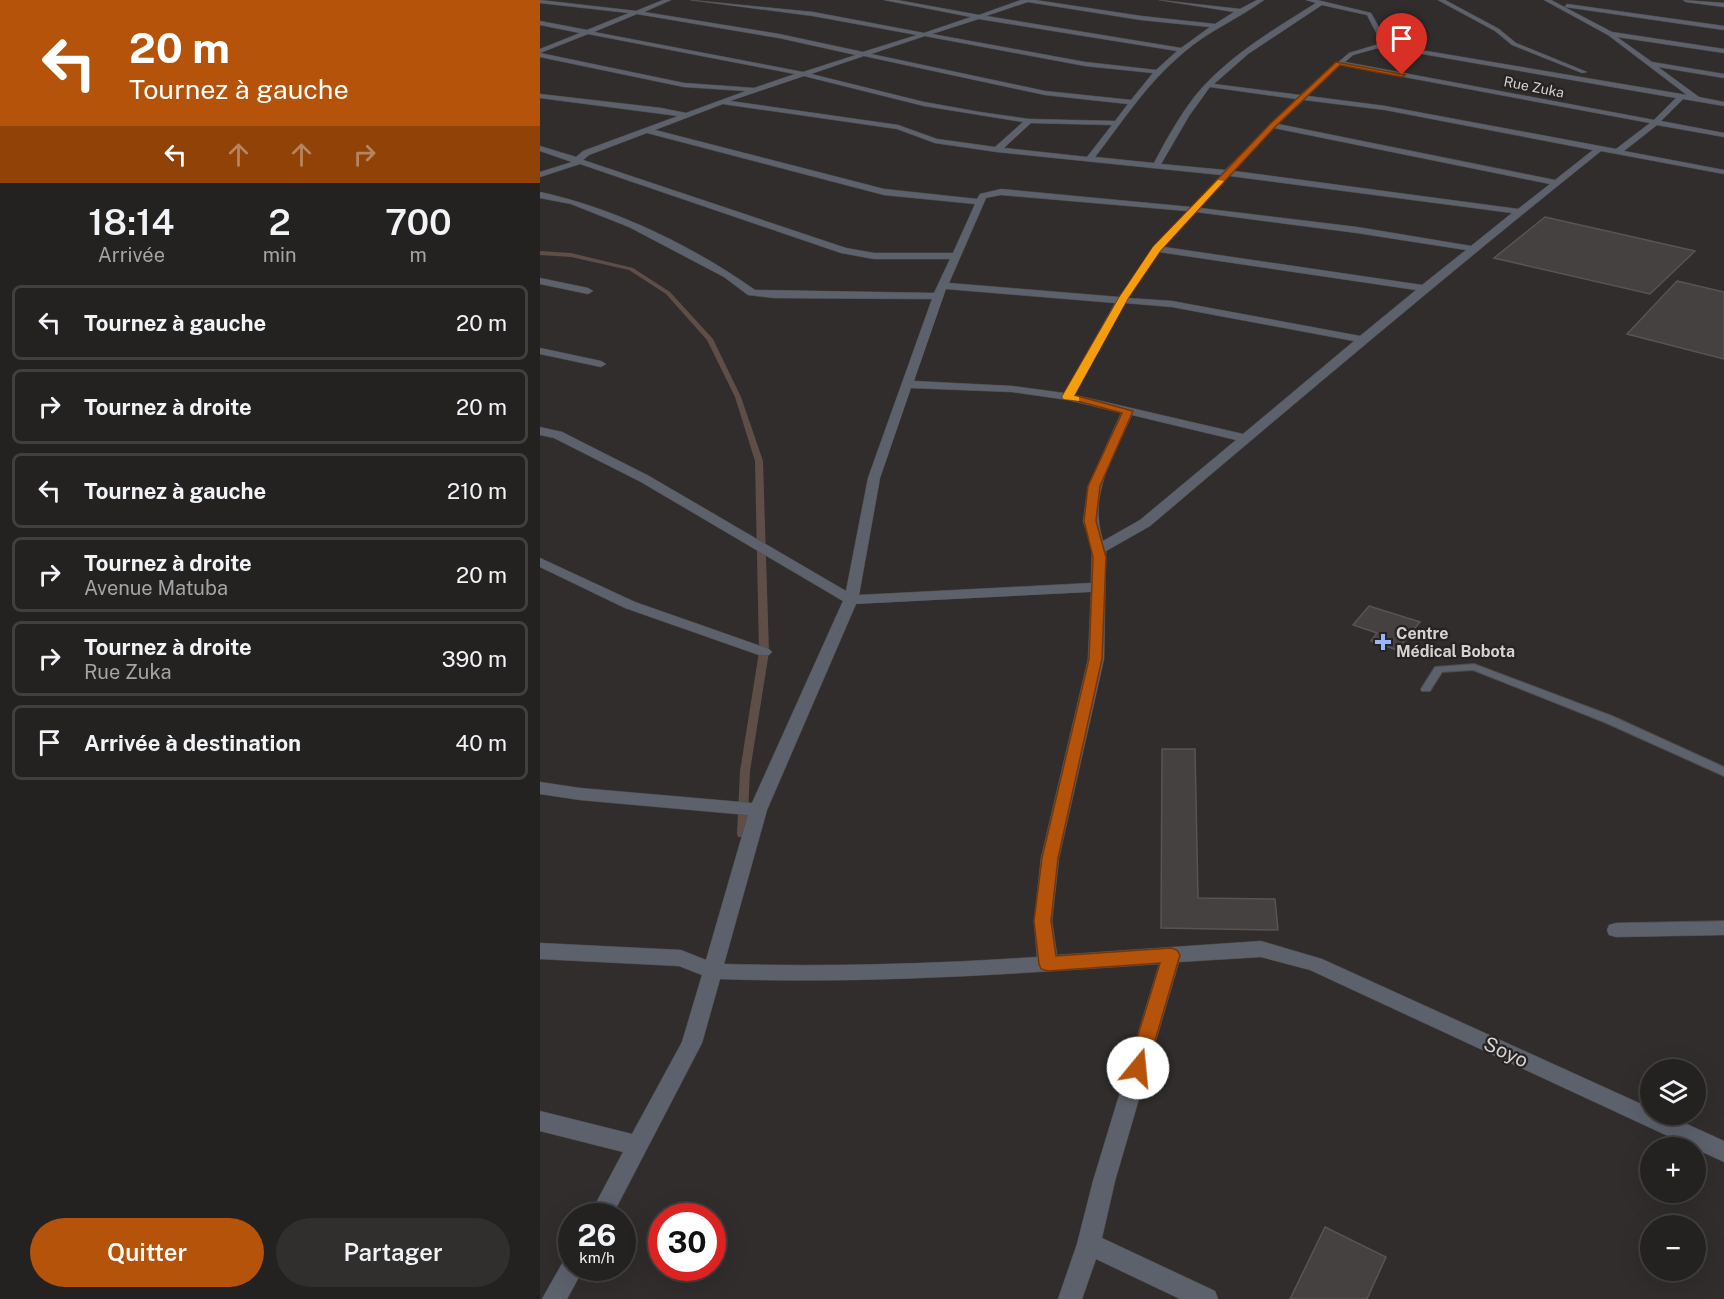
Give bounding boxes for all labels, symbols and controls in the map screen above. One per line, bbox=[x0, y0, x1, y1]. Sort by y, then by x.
pin bbox=[1376, 13, 1427, 75]
icon: arrive bbox=[1385, 22, 1418, 55]
text: 20 m bbox=[129, 23, 230, 72]
icon: left bbox=[30, 24, 108, 102]
text: Tournez à gauche bbox=[129, 73, 349, 105]
street label: Rue Zuka bbox=[1502, 73, 1566, 101]
icon: left bbox=[159, 138, 192, 171]
icon: ahead bbox=[222, 138, 255, 171]
icon: ahead bbox=[285, 138, 318, 171]
icon: right bbox=[348, 138, 381, 171]
text: 18:14 bbox=[88, 201, 174, 243]
text: 2 bbox=[269, 201, 291, 243]
text: 700 bbox=[385, 201, 452, 243]
text: Arrivée bbox=[98, 243, 165, 267]
text: min bbox=[263, 243, 297, 267]
text: m bbox=[410, 243, 427, 267]
icon: left bbox=[33, 306, 66, 339]
text: Tournez à gauche bbox=[84, 310, 266, 336]
text: 20 m bbox=[456, 310, 507, 336]
icon: right bbox=[33, 390, 66, 423]
text: Tournez à droite bbox=[84, 394, 252, 420]
text: 20 m bbox=[456, 394, 507, 420]
icon: left bbox=[33, 474, 66, 507]
text: Tournez à gauche bbox=[84, 478, 266, 504]
text: 210 m bbox=[447, 478, 507, 504]
text: Tournez à droite bbox=[84, 550, 252, 576]
icon: right bbox=[33, 558, 66, 591]
text: 20 m bbox=[456, 562, 507, 588]
text: Avenue Matuba bbox=[84, 576, 228, 600]
place label: Centre Médical Bobota bbox=[1396, 624, 1515, 661]
marker: Centre Médical Bobota bbox=[1374, 633, 1392, 651]
text: Tournez à droite bbox=[84, 634, 252, 660]
icon: right bbox=[33, 642, 66, 675]
text: 390 m bbox=[442, 646, 507, 672]
text: Rue Zuka bbox=[84, 660, 171, 684]
icon: arrive bbox=[33, 726, 66, 759]
text: Arrivée à destination bbox=[84, 730, 301, 756]
text: 40 m bbox=[455, 730, 507, 756]
street label: Soyo bbox=[1480, 1031, 1532, 1073]
position arrow bbox=[1106, 1036, 1170, 1100]
map controls bbox=[1640, 1059, 1706, 1281]
button: layers bbox=[1640, 1059, 1706, 1125]
button: + bbox=[1640, 1137, 1706, 1203]
speed limit sign: 30 bbox=[648, 1203, 726, 1281]
button: − bbox=[1640, 1215, 1706, 1281]
text: 26 bbox=[578, 1217, 616, 1253]
button: Quitter bbox=[30, 1218, 264, 1287]
button: Partager bbox=[276, 1218, 510, 1287]
text: km/h bbox=[579, 1249, 615, 1266]

